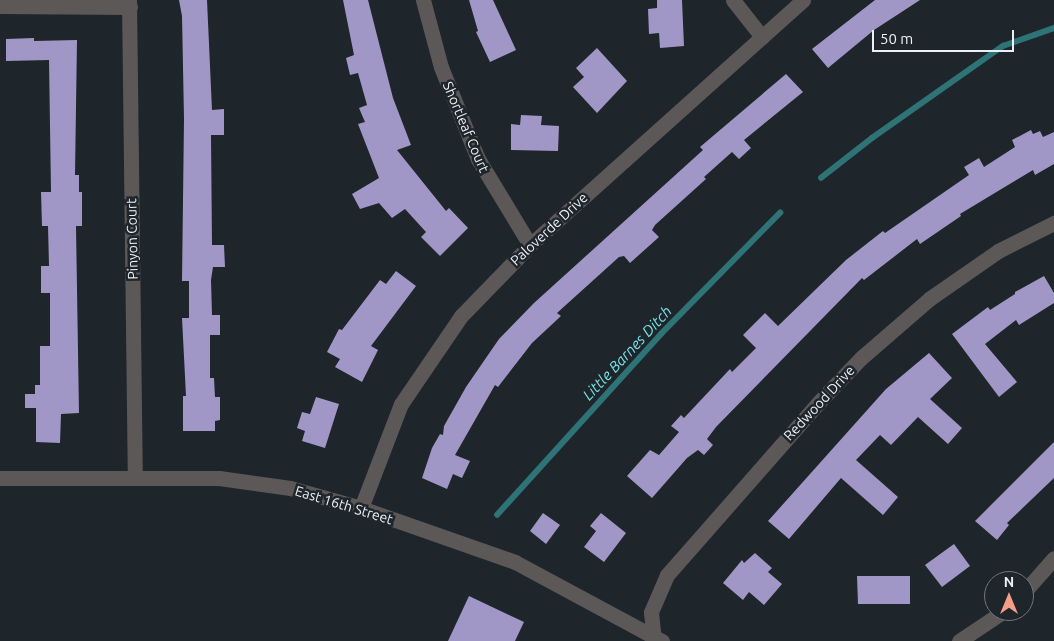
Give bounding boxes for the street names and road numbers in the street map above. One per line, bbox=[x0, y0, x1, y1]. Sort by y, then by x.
street label: Shortleaf Court bbox=[439, 79, 493, 175]
street label: Paloverde Drive bbox=[507, 189, 591, 269]
street label: Pinyon Court bbox=[123, 198, 141, 280]
street label: Redwood Drive bbox=[780, 362, 858, 444]
street label: East 16th Street bbox=[293, 482, 395, 528]

